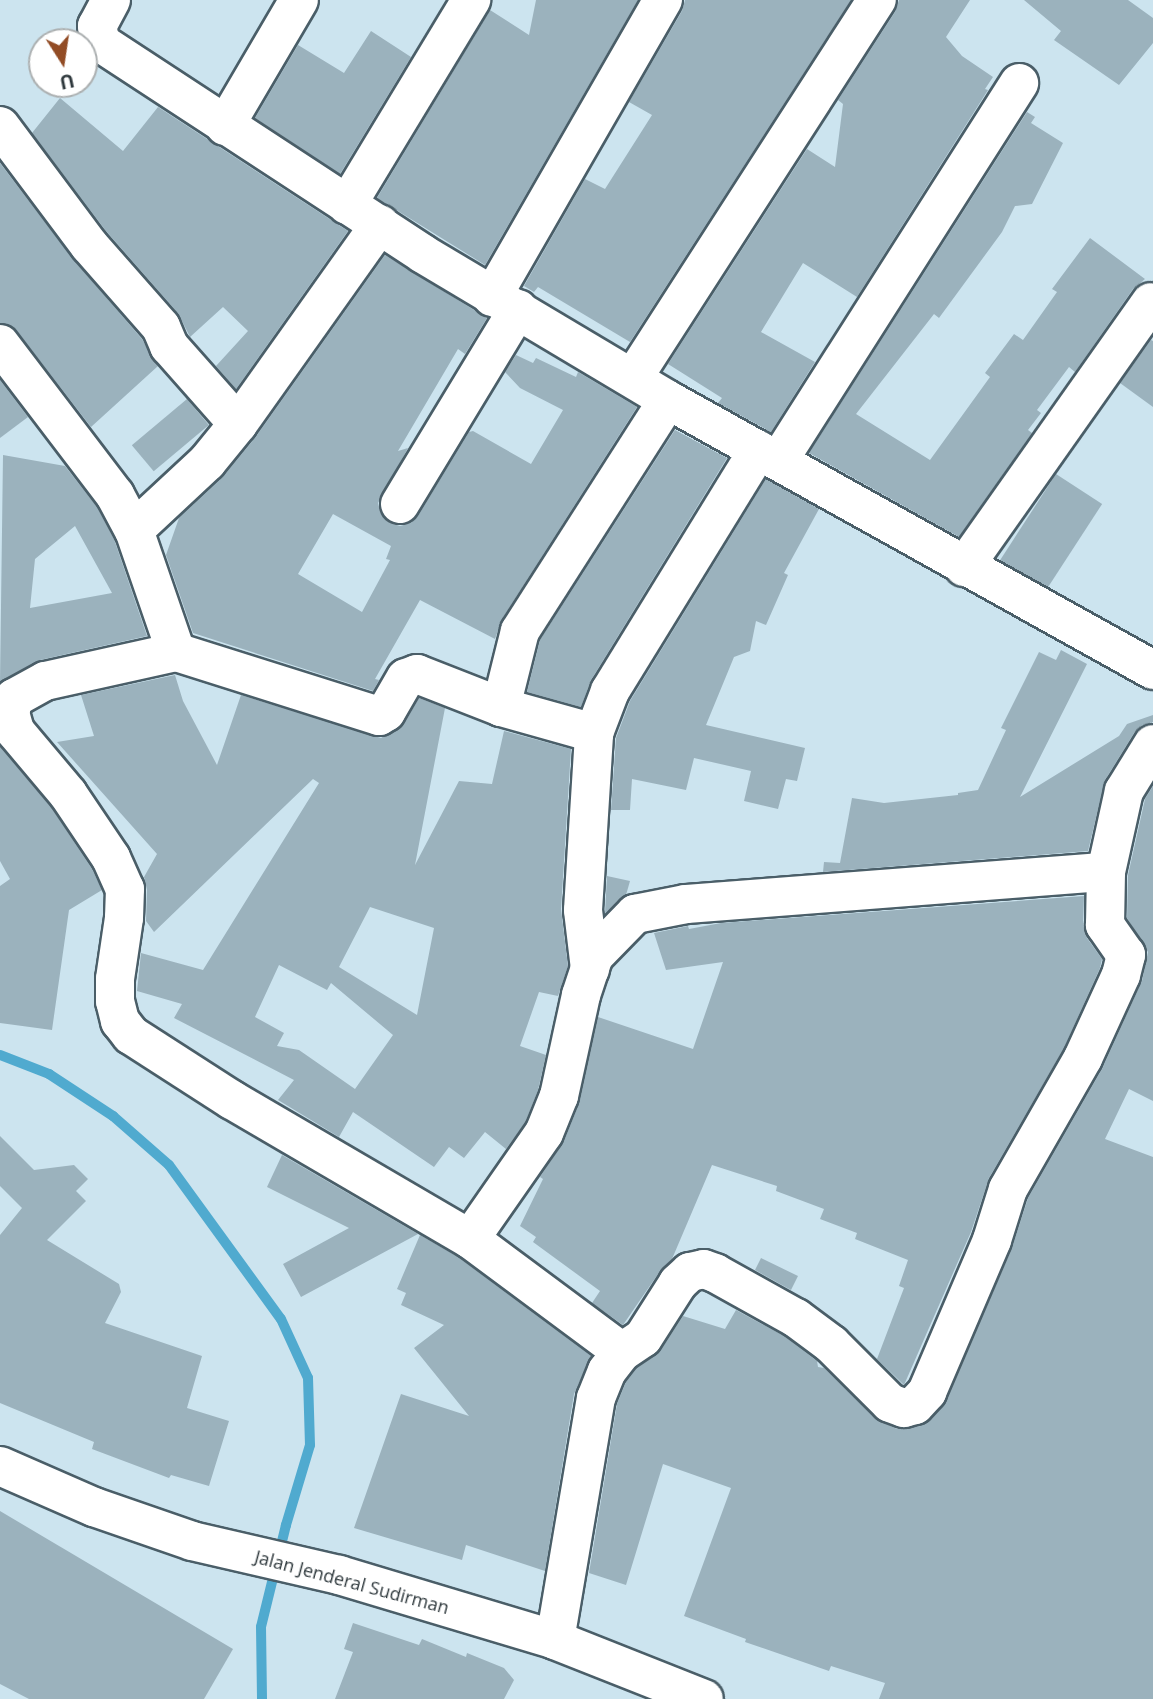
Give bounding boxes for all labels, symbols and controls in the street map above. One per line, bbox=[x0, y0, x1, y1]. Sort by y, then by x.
north arrow bbox=[28, 28, 98, 98]
text: U bbox=[57, 67, 77, 96]
street label: Jalan Jenderal Sudirman bbox=[252, 1546, 452, 1618]

